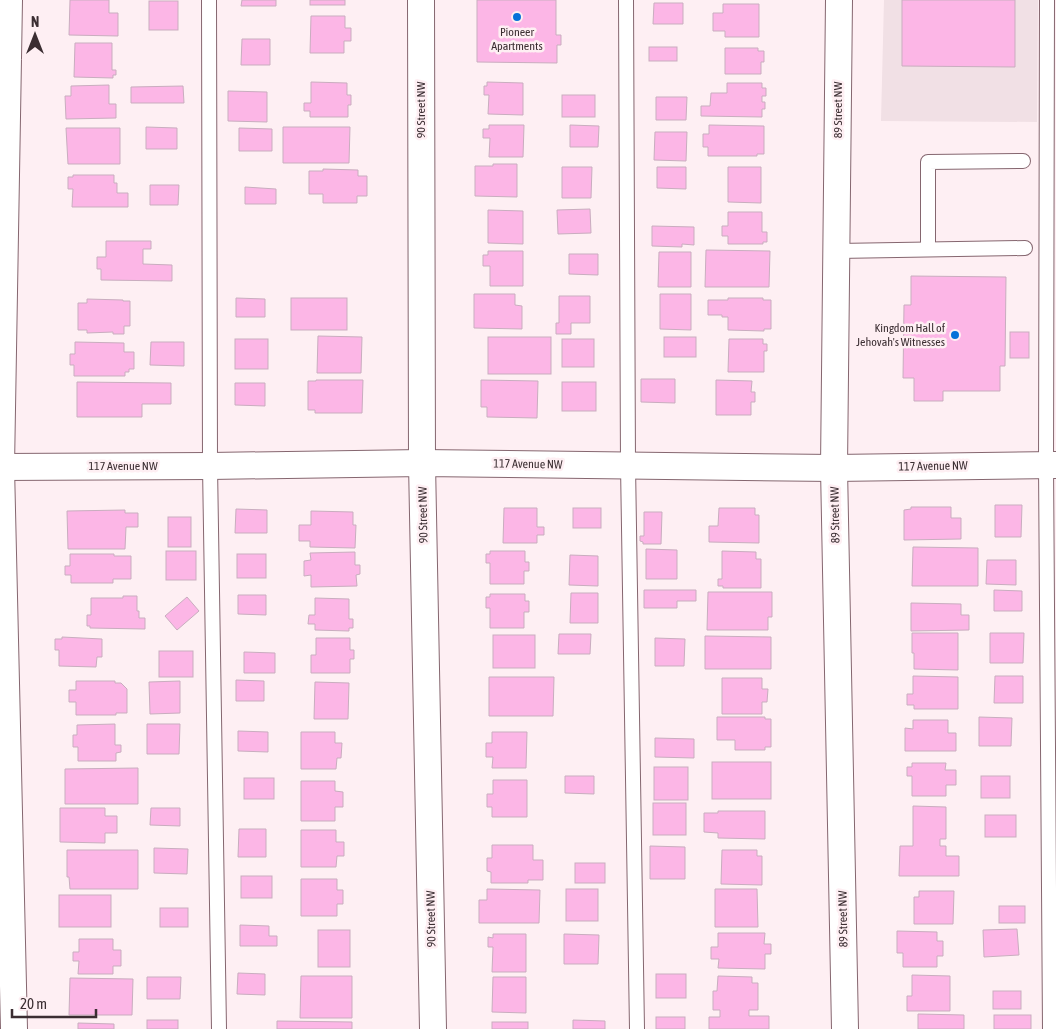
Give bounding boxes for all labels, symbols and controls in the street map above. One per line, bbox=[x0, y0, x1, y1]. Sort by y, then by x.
north arrow bbox=[10, 10, 60, 60]
marker: Pioneer Apartments bbox=[511, 11, 523, 23]
text: N bbox=[31, 14, 39, 30]
place label: Pioneer Apartments bbox=[491, 25, 543, 53]
street label: 90 Street NW bbox=[414, 81, 428, 138]
street label: 89 Street NW bbox=[831, 81, 845, 138]
place label: Kingdom Hall of Jehovah's Witnesses bbox=[856, 321, 946, 349]
marker: Kingdom Hall of Jehovah's Witnesses bbox=[949, 329, 961, 341]
street label: 117 Avenue NW bbox=[493, 456, 563, 472]
street label: 117 Avenue NW bbox=[898, 458, 968, 474]
street label: 117 Avenue NW bbox=[88, 459, 158, 473]
street label: 90 Street NW bbox=[416, 486, 430, 543]
street label: 89 Street NW bbox=[828, 486, 842, 543]
street label: 90 Street NW bbox=[424, 890, 438, 947]
street label: 89 Street NW bbox=[836, 890, 850, 947]
scale bar bbox=[12, 986, 96, 1018]
text: 20 m bbox=[20, 995, 47, 1012]

